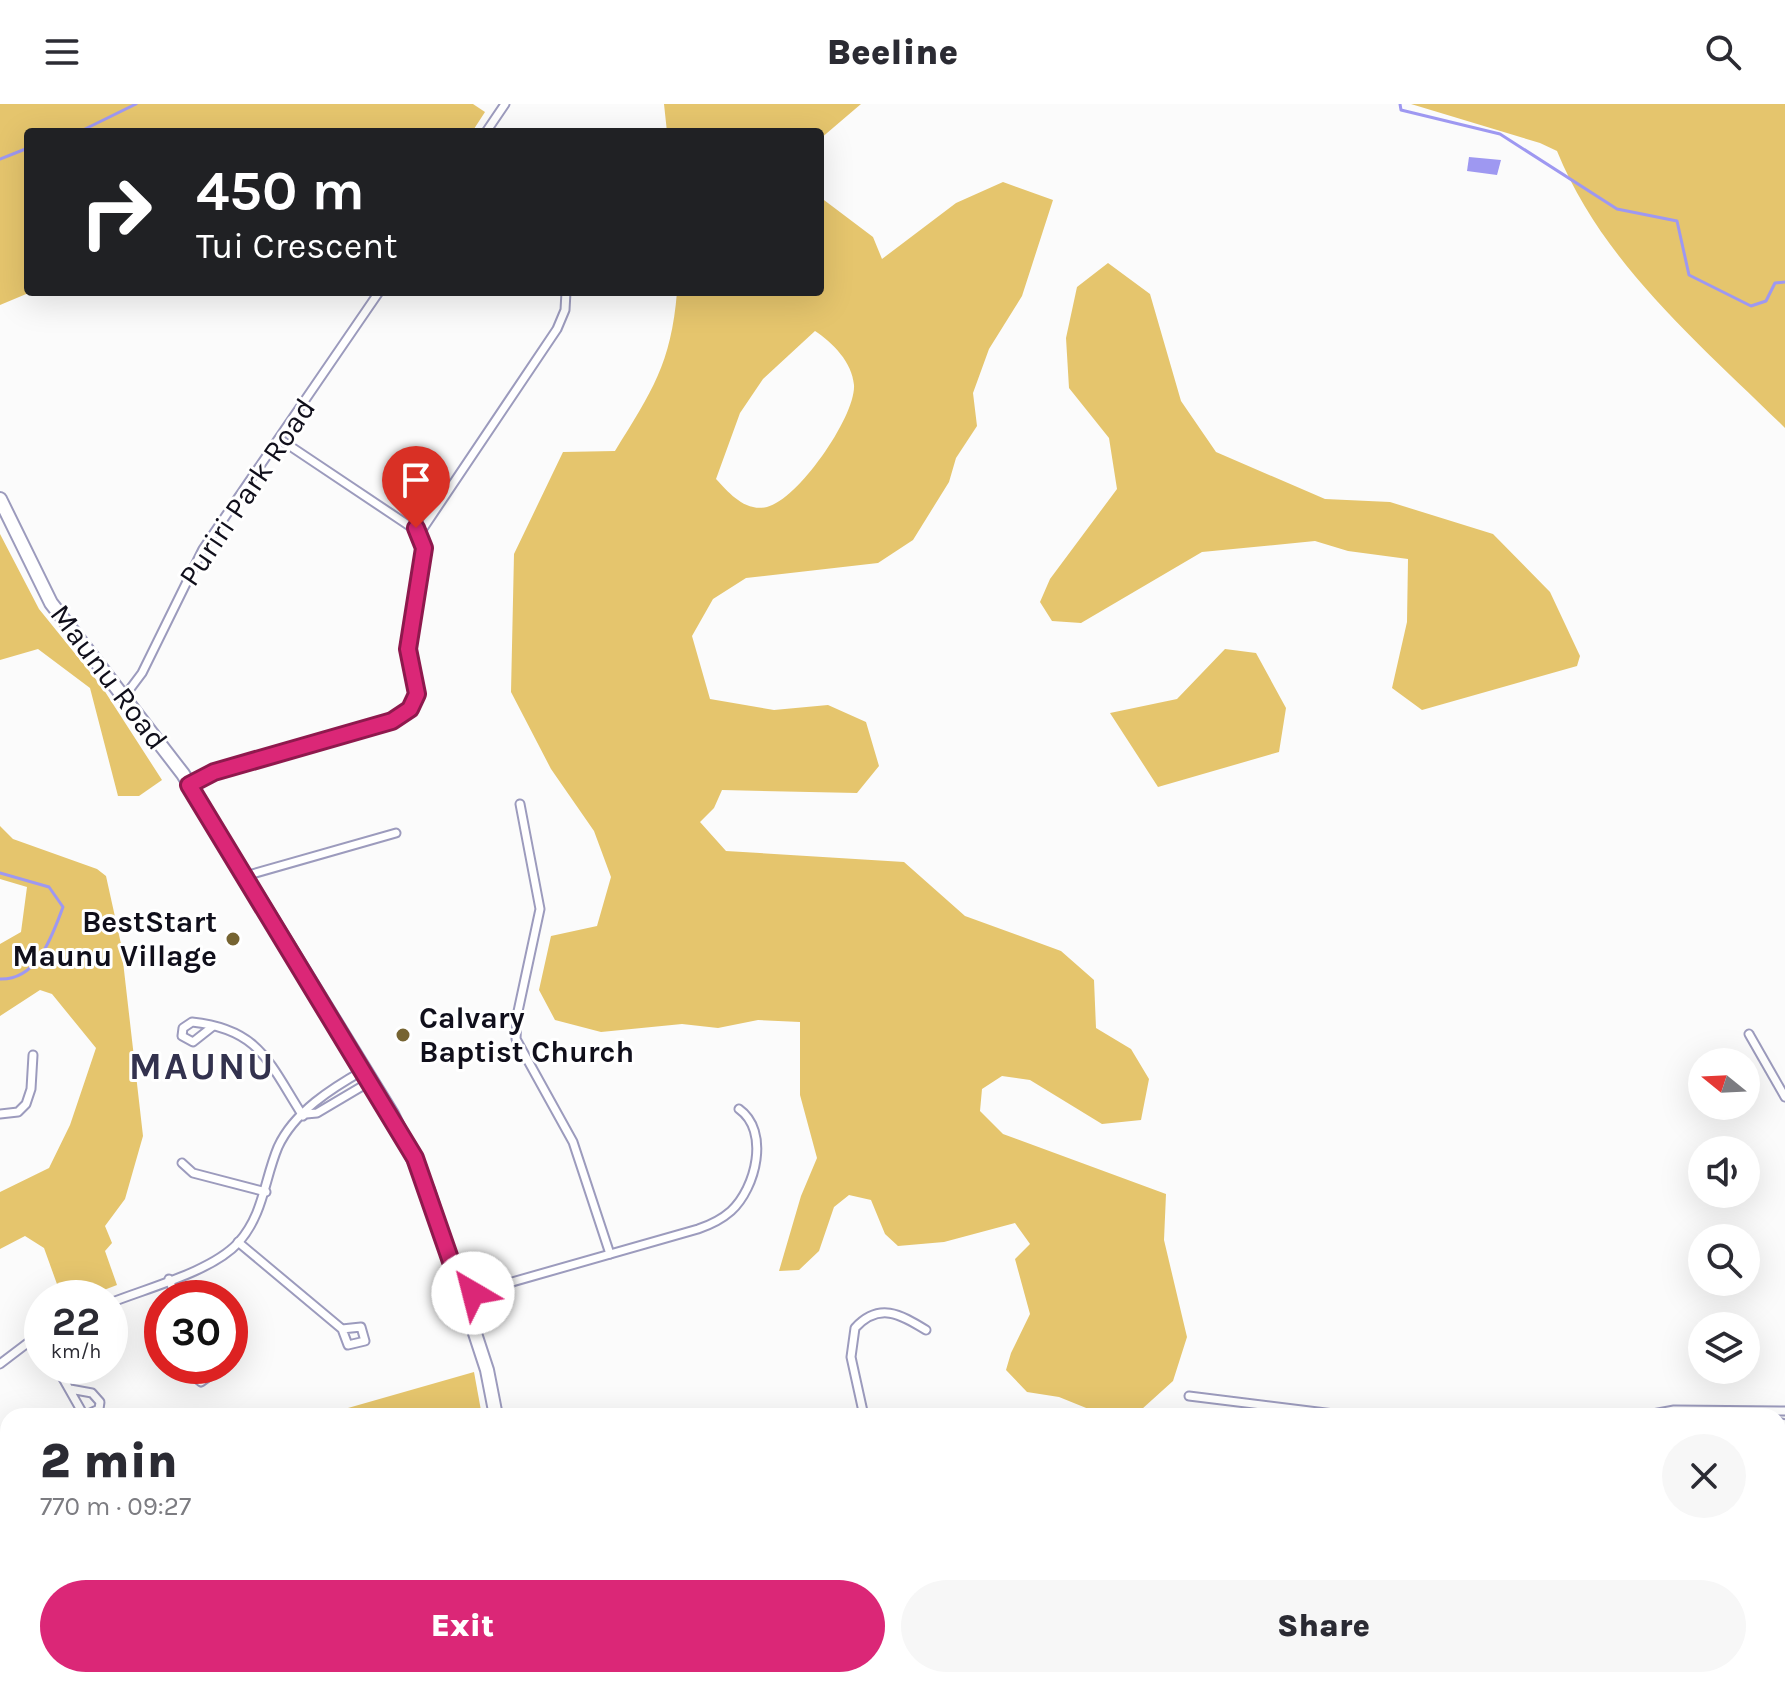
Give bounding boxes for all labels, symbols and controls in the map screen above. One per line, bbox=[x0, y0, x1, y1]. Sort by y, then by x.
icon: menu bbox=[40, 30, 84, 74]
icon: search bbox=[1701, 30, 1745, 74]
text: Beeline bbox=[827, 31, 958, 73]
text: 450 m bbox=[196, 158, 365, 223]
icon: right bbox=[64, 160, 168, 264]
text: Tui Crescent bbox=[196, 225, 397, 267]
street label: Puriri Park Road bbox=[171, 391, 323, 593]
pin bbox=[382, 446, 450, 528]
icon: arrive bbox=[394, 458, 438, 502]
street label: Maunu Road bbox=[43, 597, 175, 757]
place label: BestStart Maunu Village bbox=[12, 904, 217, 974]
marker: BestStart Maunu Village bbox=[224, 930, 242, 948]
place label: Calvary Baptist Church bbox=[419, 1000, 634, 1070]
marker: Calvary Baptist Church bbox=[394, 1026, 412, 1044]
district label: MAUNU bbox=[129, 1044, 275, 1089]
north arrow bbox=[1688, 1048, 1760, 1120]
map controls bbox=[1688, 1048, 1760, 1384]
button: sound bbox=[1688, 1136, 1760, 1208]
button: search bbox=[1688, 1224, 1760, 1296]
position arrow bbox=[431, 1251, 515, 1335]
speed limit sign: 30 bbox=[144, 1280, 248, 1384]
text: 22 bbox=[52, 1298, 100, 1345]
button: layers bbox=[1688, 1312, 1760, 1384]
text: km/h bbox=[51, 1340, 101, 1363]
text: 2 min bbox=[40, 1433, 178, 1489]
button: close bbox=[1662, 1434, 1746, 1518]
text: 770 m · 09:27 bbox=[40, 1491, 191, 1522]
button: Exit bbox=[40, 1580, 885, 1672]
button: Share bbox=[901, 1580, 1746, 1672]

